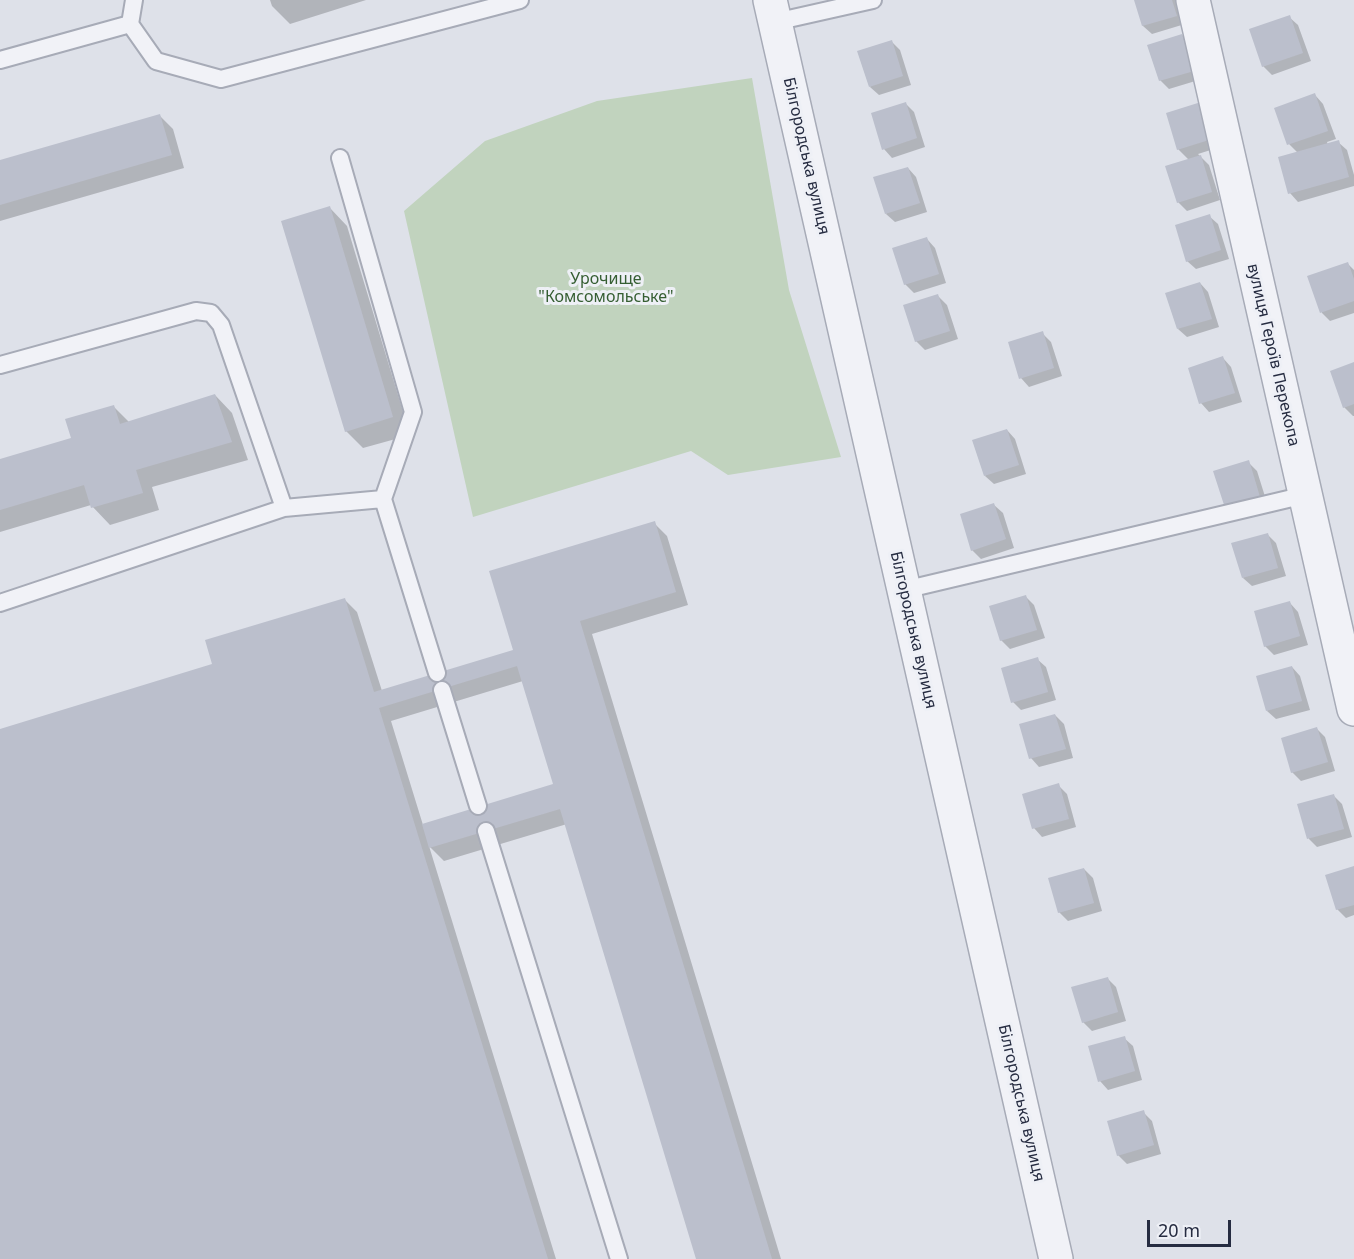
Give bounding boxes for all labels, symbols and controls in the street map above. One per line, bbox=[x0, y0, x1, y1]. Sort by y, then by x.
street label: Білгородська вулиця bbox=[779, 75, 833, 237]
street label: вулиця Героїв Перекопа bbox=[1243, 262, 1303, 448]
park label: Урочище "Комсомольське" bbox=[538, 269, 674, 307]
street label: Білгородська вулиця bbox=[886, 549, 940, 711]
street label: Білгородська вулиця bbox=[994, 1022, 1048, 1184]
scale bar bbox=[1150, 1208, 1234, 1246]
text: 20 m bbox=[1158, 1218, 1200, 1242]

